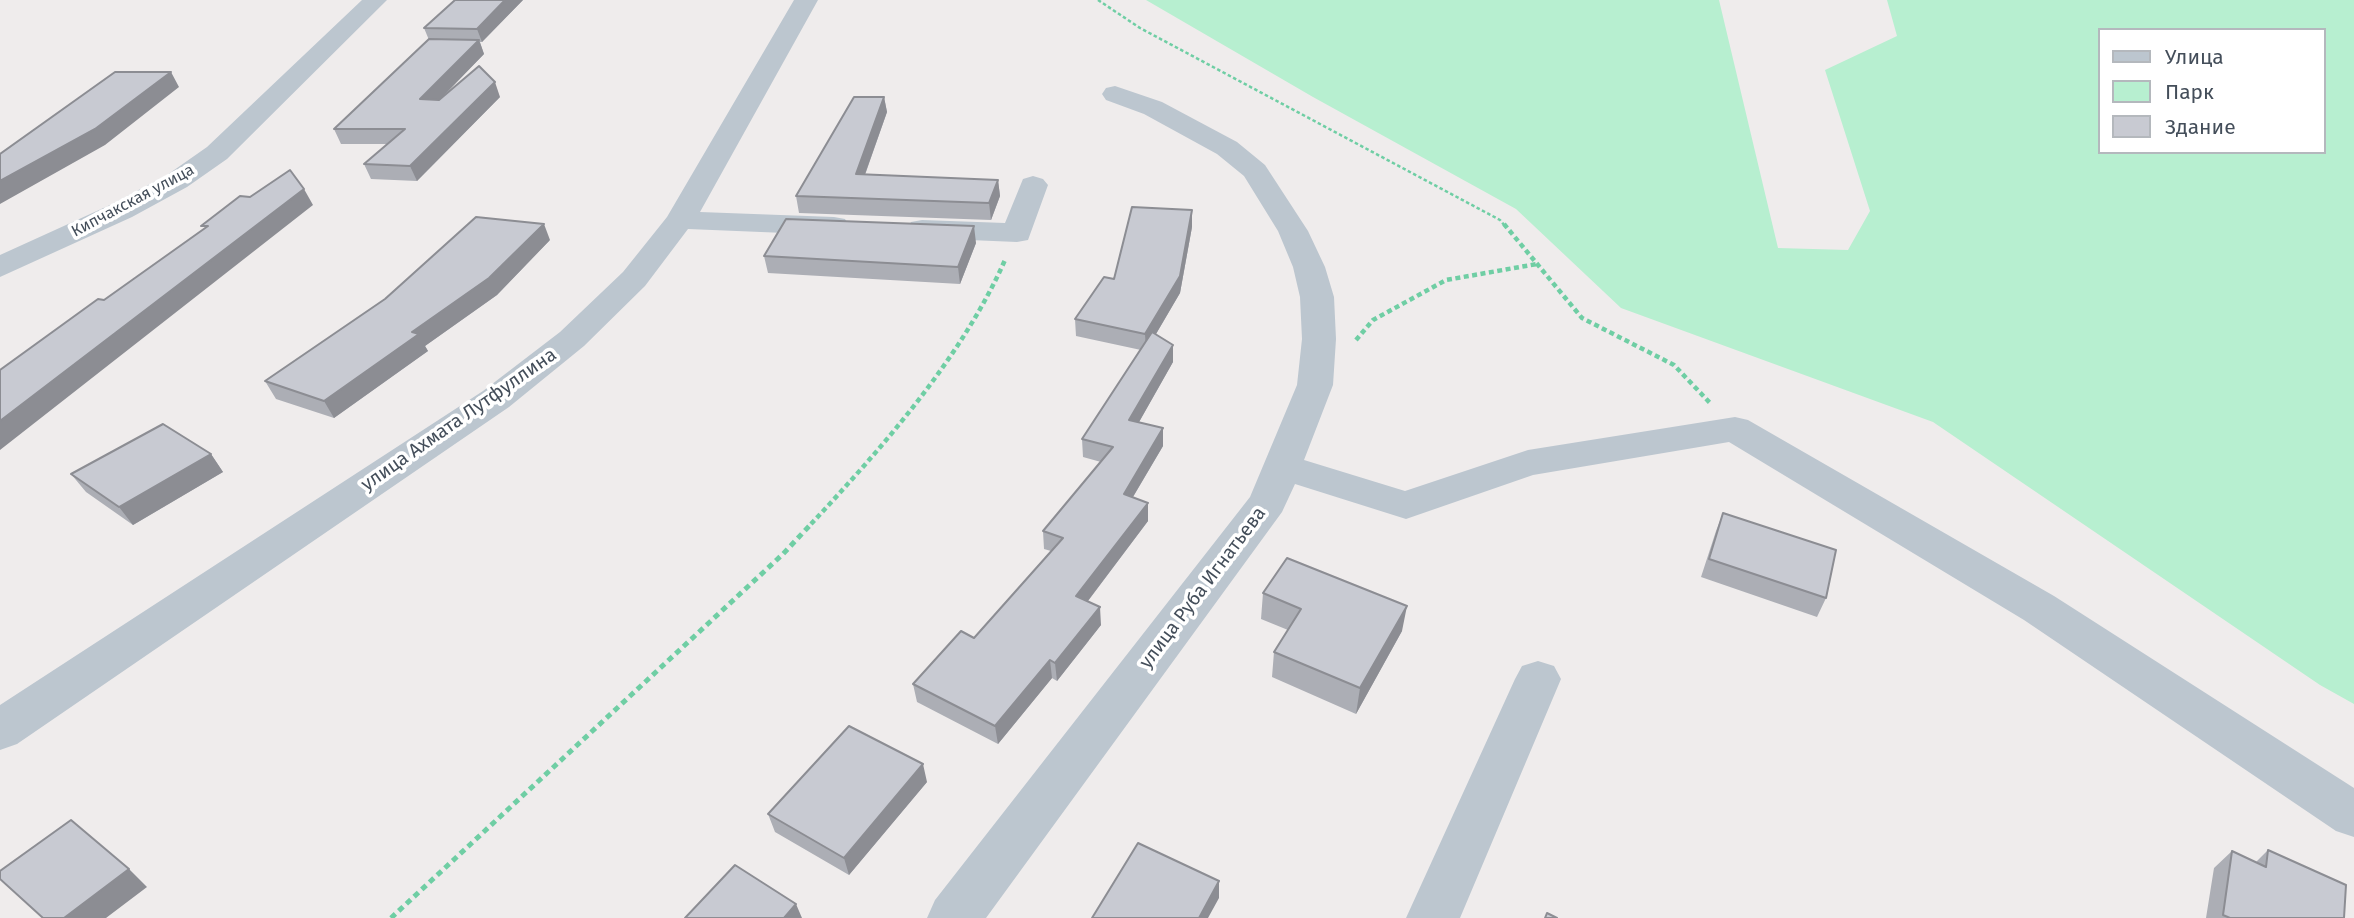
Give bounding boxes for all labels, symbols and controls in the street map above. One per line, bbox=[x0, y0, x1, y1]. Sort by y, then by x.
legend bbox=[2098, 28, 2326, 154]
text: Улица bbox=[2165, 44, 2224, 70]
text: Парк bbox=[2165, 79, 2214, 105]
text: Здание bbox=[2165, 114, 2236, 140]
street label: Кипчакская улица bbox=[68, 161, 198, 241]
street label: улица Ахмата Лутфуллина bbox=[357, 344, 561, 496]
street label: улица Руба Игнатьева bbox=[1135, 503, 1271, 673]

